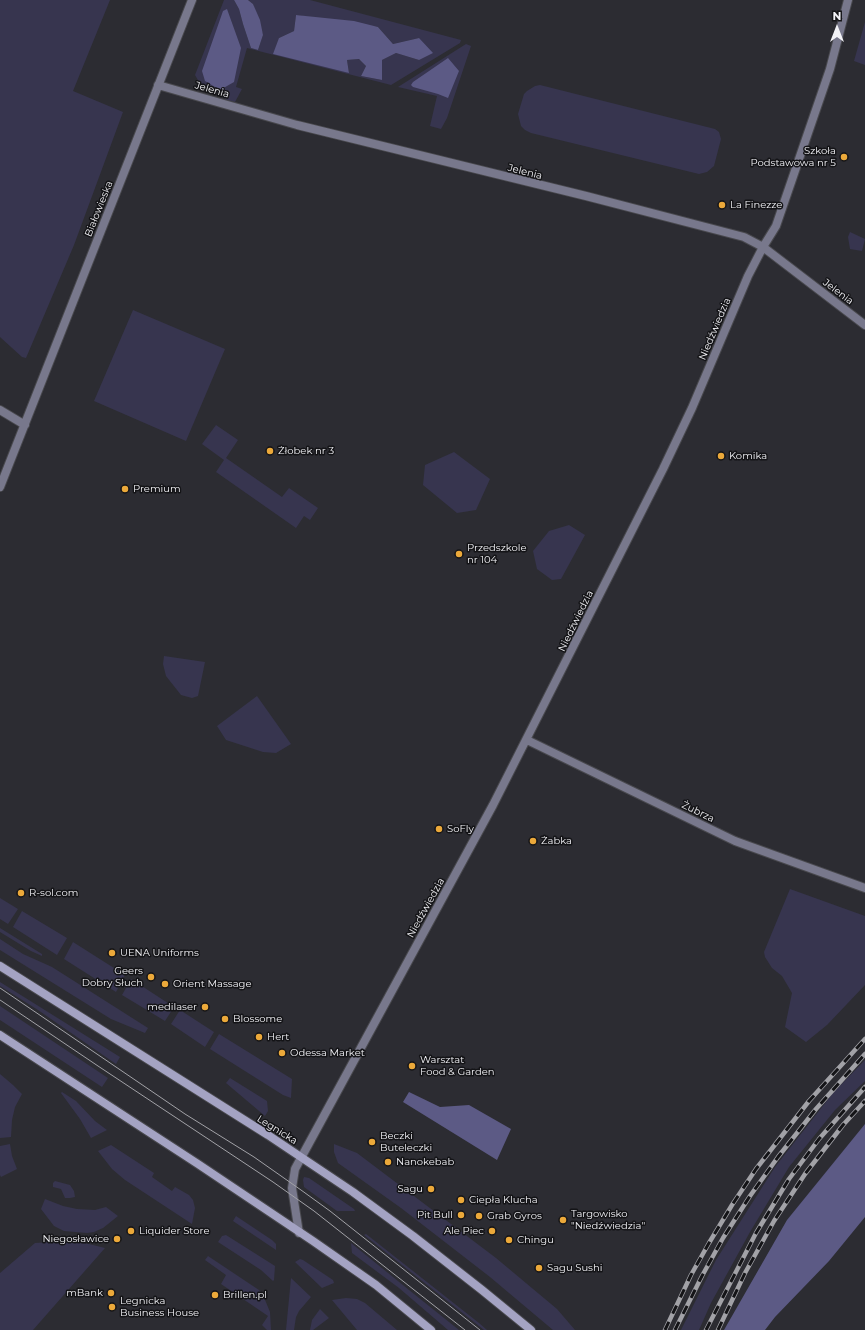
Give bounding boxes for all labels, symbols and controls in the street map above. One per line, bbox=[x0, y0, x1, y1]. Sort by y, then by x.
north arrow bbox=[817, 8, 857, 48]
text: N bbox=[833, 9, 841, 23]
street label: Jelenia bbox=[193, 79, 231, 101]
place label: Szkoła Podstawowa nr 5 bbox=[750, 145, 836, 168]
marker: Szkoła Podstawowa nr 5 bbox=[839, 152, 849, 162]
street label: Jelenia bbox=[507, 162, 543, 182]
street label: Białowieska bbox=[82, 179, 116, 239]
place label: La Finezze bbox=[730, 199, 782, 211]
marker: La Finezze bbox=[717, 200, 727, 210]
street label: Jelenia bbox=[820, 277, 856, 307]
street label: Niedźwiedzia bbox=[696, 296, 734, 362]
place label: Żłobek nr 3 bbox=[278, 445, 334, 457]
marker: Żłobek nr 3 bbox=[265, 446, 275, 456]
place label: Komika bbox=[729, 450, 767, 462]
marker: Komika bbox=[716, 451, 726, 461]
place label: Premium bbox=[133, 483, 181, 495]
marker: Premium bbox=[120, 484, 130, 494]
place label: Przedszkole nr 104 bbox=[467, 542, 527, 566]
marker: Przedszkole nr 104 bbox=[454, 549, 464, 559]
street label: Niedźwiedzia bbox=[556, 588, 596, 654]
street label: Żubrza bbox=[680, 799, 716, 825]
place label: SoFly bbox=[447, 823, 474, 835]
marker: SoFly bbox=[434, 824, 444, 834]
place label: Żabka bbox=[541, 835, 572, 847]
marker: Żabka bbox=[528, 836, 538, 846]
street label: Niedźwiedzia bbox=[405, 876, 447, 940]
place label: R-sol.com bbox=[29, 887, 78, 899]
marker: R-sol.com bbox=[16, 888, 26, 898]
place label: UENA Uniforms bbox=[120, 947, 199, 959]
marker: UENA Uniforms bbox=[107, 948, 117, 958]
place label: Geers Dobry Słuch bbox=[82, 965, 143, 988]
marker: Geers Dobry Słuch bbox=[146, 972, 156, 982]
place label: Orient Massage bbox=[173, 978, 251, 990]
marker: Orient Massage bbox=[160, 979, 170, 989]
place label: medilaser bbox=[147, 1001, 197, 1013]
marker: medilaser bbox=[200, 1002, 210, 1012]
place label: Blossome bbox=[233, 1013, 282, 1025]
marker: Blossome bbox=[220, 1014, 230, 1024]
place label: Hert bbox=[267, 1031, 289, 1043]
marker: Hert bbox=[254, 1032, 264, 1042]
place label: Odessa Market bbox=[290, 1047, 365, 1059]
marker: Odessa Market bbox=[277, 1048, 287, 1058]
place label: Warsztat Food & Garden bbox=[420, 1054, 494, 1078]
marker: Warsztat Food & Garden bbox=[407, 1061, 417, 1071]
street label: Legnicka bbox=[255, 1113, 299, 1147]
place label: Beczki Buteleczki bbox=[380, 1130, 432, 1154]
marker: Beczki Buteleczki bbox=[367, 1137, 377, 1147]
place label: Nanokebab bbox=[396, 1156, 454, 1168]
marker: Nanokebab bbox=[383, 1157, 393, 1167]
place label: Sagu bbox=[397, 1183, 423, 1195]
marker: Sagu bbox=[426, 1184, 436, 1194]
place label: Ciepła Klucha bbox=[469, 1194, 538, 1206]
marker: Ciepła Klucha bbox=[456, 1195, 466, 1205]
place label: Targowisko "Niedźwiedzia" bbox=[571, 1208, 645, 1232]
place label: Pit Bull bbox=[417, 1209, 453, 1221]
marker: Pit Bull bbox=[456, 1210, 466, 1220]
place label: Grab Gyros bbox=[487, 1210, 542, 1222]
marker: Grab Gyros bbox=[474, 1211, 484, 1221]
marker: Targowisko "Niedźwiedzia" bbox=[558, 1215, 568, 1225]
place label: Liquider Store bbox=[139, 1225, 209, 1237]
place label: Ale Piec bbox=[444, 1225, 484, 1237]
marker: Liquider Store bbox=[126, 1226, 136, 1236]
marker: Ale Piec bbox=[487, 1226, 497, 1236]
place label: Niegosławice bbox=[42, 1233, 109, 1245]
marker: Niegosławice bbox=[112, 1234, 122, 1244]
place label: Chingu bbox=[517, 1234, 554, 1246]
marker: Chingu bbox=[504, 1235, 514, 1245]
place label: Sagu Sushi bbox=[547, 1262, 602, 1274]
marker: Sagu Sushi bbox=[534, 1263, 544, 1273]
place label: mBank bbox=[66, 1287, 103, 1299]
marker: mBank bbox=[106, 1288, 116, 1298]
place label: Brillen.pl bbox=[223, 1289, 267, 1301]
marker: Brillen.pl bbox=[210, 1290, 220, 1300]
place label: Legnicka Business House bbox=[120, 1295, 199, 1318]
marker: Legnicka Business House bbox=[107, 1302, 117, 1312]

